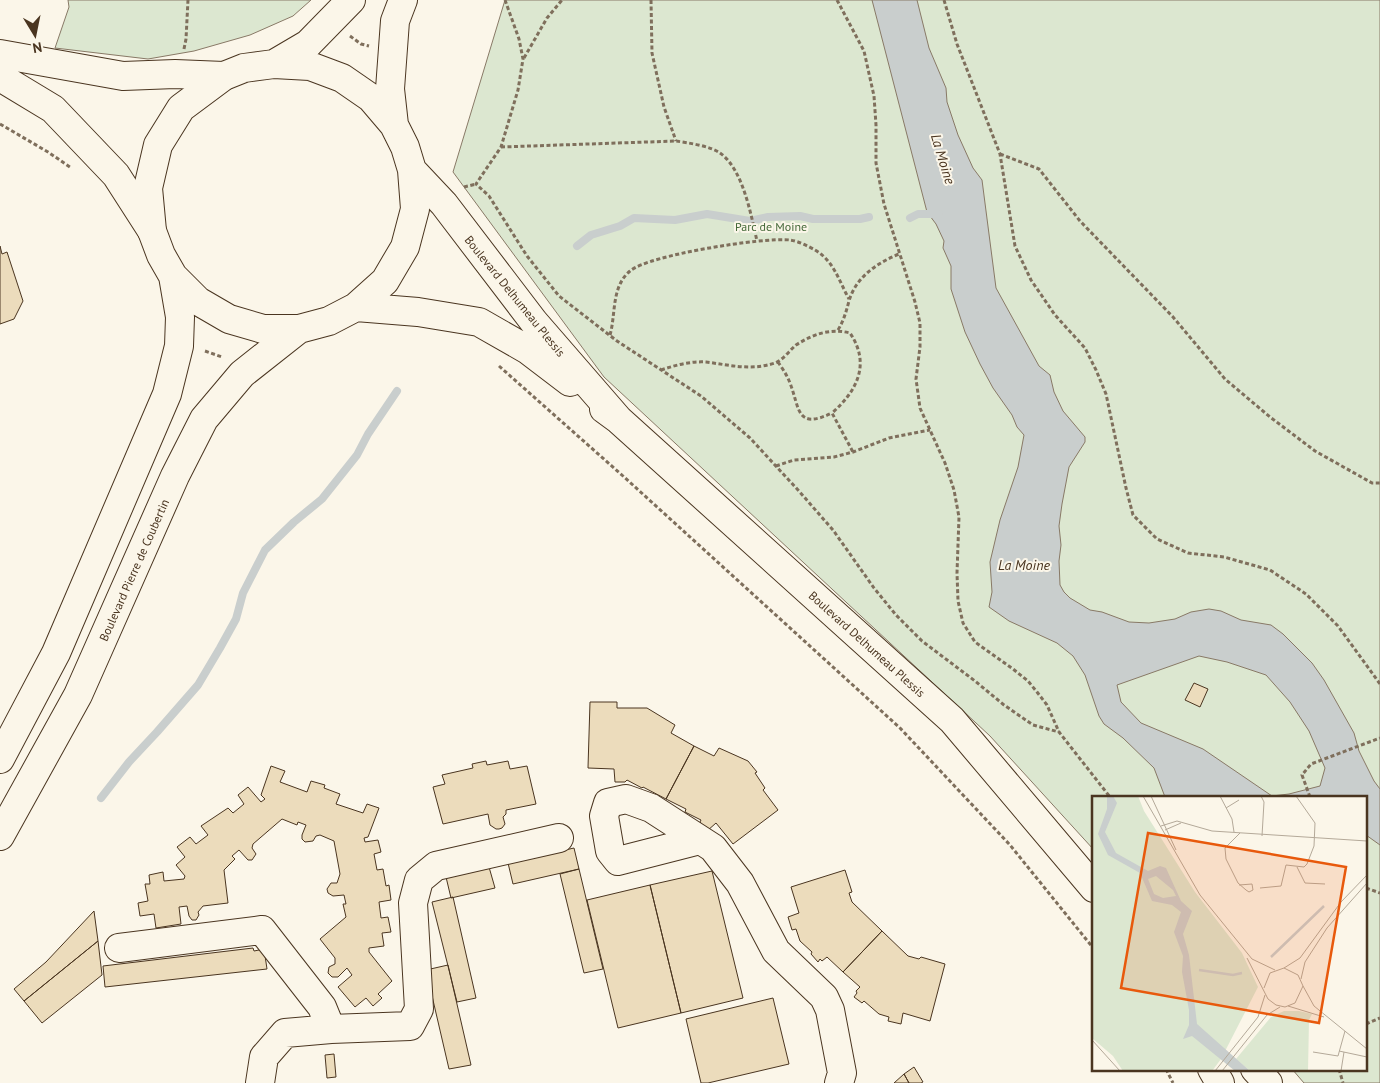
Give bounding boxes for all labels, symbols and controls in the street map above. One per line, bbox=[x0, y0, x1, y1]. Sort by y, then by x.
north arrow bbox=[10, 10, 60, 60]
text: N bbox=[31, 38, 43, 57]
water label: La Moine bbox=[927, 132, 959, 187]
park label: Parc de Moine bbox=[735, 219, 807, 234]
street label: Boulevard Delhumeau Plessis bbox=[462, 232, 568, 360]
street label: Boulevard Pierre de Coubertin bbox=[96, 497, 172, 643]
water label: La Moine bbox=[998, 556, 1050, 574]
street label: Boulevard Delhumeau Plessis bbox=[806, 588, 928, 700]
inset map bbox=[1092, 796, 1368, 1070]

